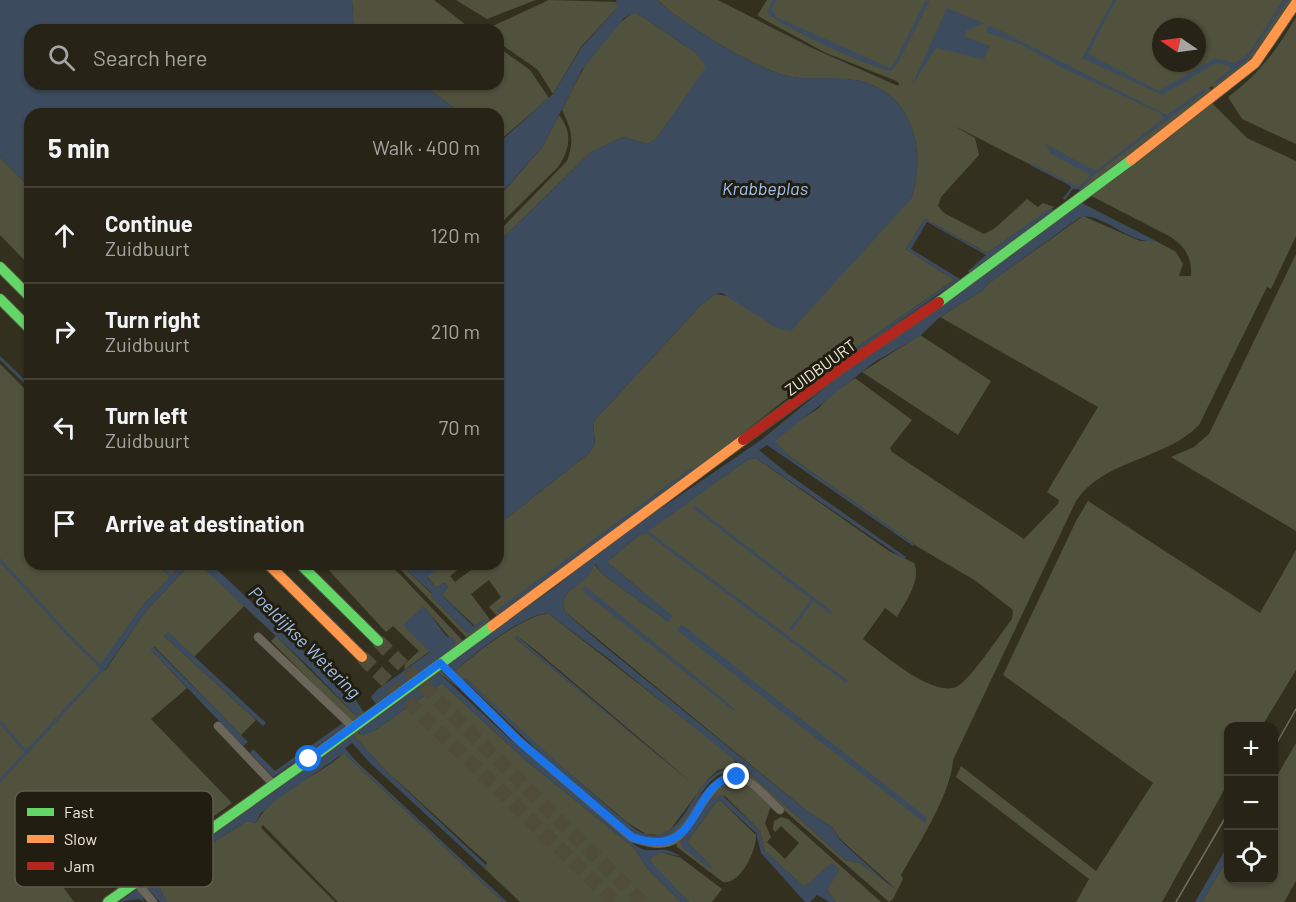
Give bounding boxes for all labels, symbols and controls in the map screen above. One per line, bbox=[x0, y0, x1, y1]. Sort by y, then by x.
north arrow bbox=[1152, 18, 1206, 72]
search box bbox=[24, 24, 504, 90]
icon: search bbox=[45, 41, 78, 74]
text: Search here bbox=[93, 44, 207, 70]
text: 5 min bbox=[48, 132, 110, 163]
text: Walk · 400 m bbox=[372, 135, 480, 159]
water label: Krabbeplas bbox=[722, 177, 808, 199]
text: Continue bbox=[105, 210, 193, 236]
icon: ahead bbox=[48, 219, 81, 252]
text: 120 m bbox=[430, 223, 480, 247]
text: Zuidbuurt bbox=[105, 236, 190, 260]
text: Turn right bbox=[105, 306, 200, 332]
icon: right bbox=[48, 315, 81, 348]
text: 210 m bbox=[431, 319, 480, 343]
text: Zuidbuurt bbox=[105, 332, 190, 356]
street label: ZUIDBUURT bbox=[781, 335, 859, 399]
text: Turn left bbox=[105, 402, 188, 428]
icon: left bbox=[48, 411, 81, 444]
text: 70 m bbox=[439, 415, 480, 439]
text: Zuidbuurt bbox=[105, 428, 190, 452]
icon: arrive bbox=[48, 507, 81, 540]
text: Arrive at destination bbox=[105, 510, 304, 536]
water label: Poeldijkse Wetering bbox=[244, 581, 366, 703]
map controls bbox=[1224, 722, 1278, 884]
button: + bbox=[1224, 722, 1278, 776]
route start bbox=[295, 745, 321, 771]
route end bbox=[723, 763, 749, 789]
button: − bbox=[1224, 776, 1278, 830]
legend bbox=[15, 791, 213, 887]
text: Fast bbox=[64, 802, 94, 821]
text: Slow bbox=[64, 829, 97, 848]
button: locate bbox=[1224, 830, 1278, 884]
text: Jam bbox=[64, 856, 95, 875]

